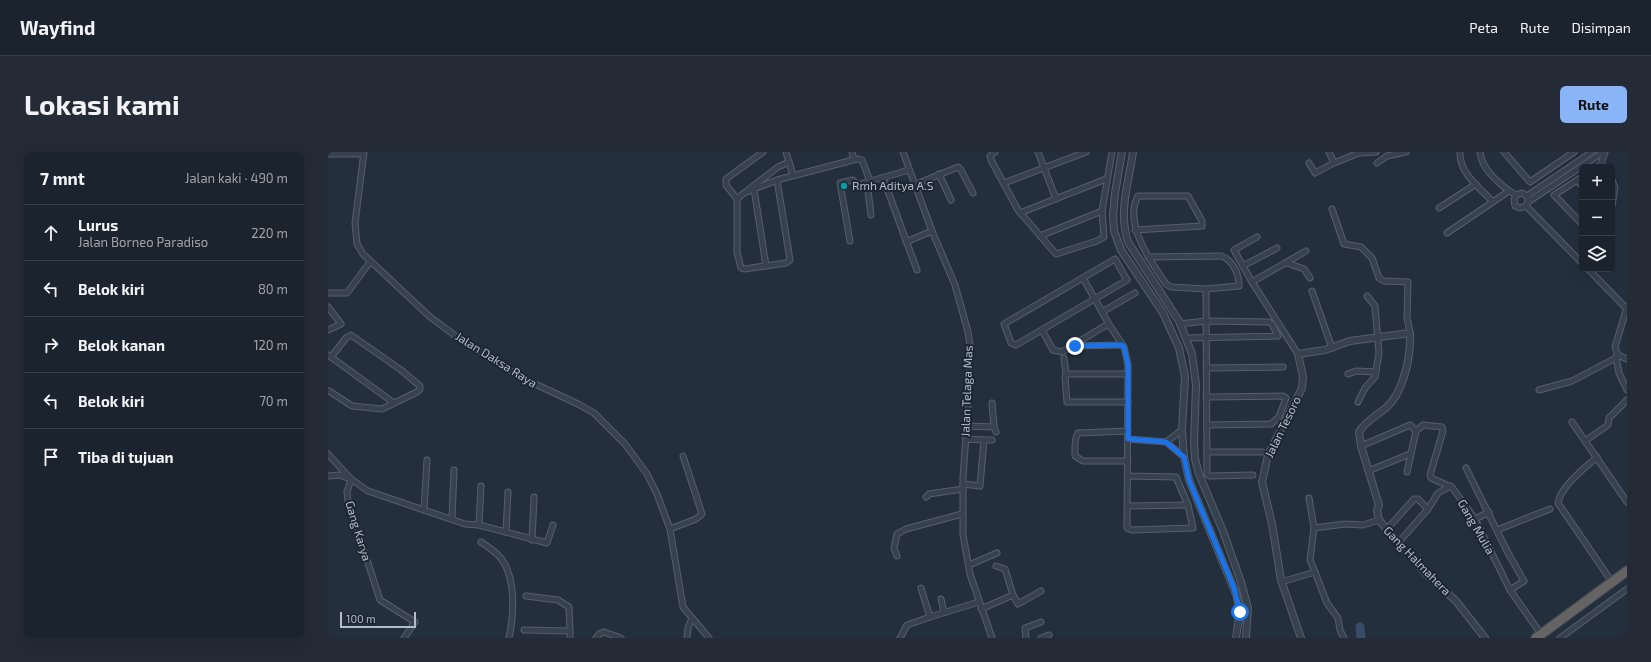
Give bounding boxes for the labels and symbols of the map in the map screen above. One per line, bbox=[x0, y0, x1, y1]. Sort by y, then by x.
place label: Rmh Aditya A.S bbox=[852, 178, 934, 192]
marker: Rmh Aditya A.S bbox=[839, 181, 849, 191]
street label: Jalan Daksa Raya bbox=[453, 328, 540, 390]
route end bbox=[1066, 337, 1084, 355]
street label: Jalan Telaga Mas bbox=[957, 345, 975, 437]
street label: Jalan Tesoro bbox=[1261, 393, 1303, 460]
street label: Gang Mulia bbox=[1456, 497, 1498, 556]
street label: Gang Karya bbox=[343, 499, 375, 562]
street label: Gang Halmahera bbox=[1381, 523, 1454, 598]
route start bbox=[1231, 603, 1249, 621]
scale bar bbox=[340, 610, 416, 629]

